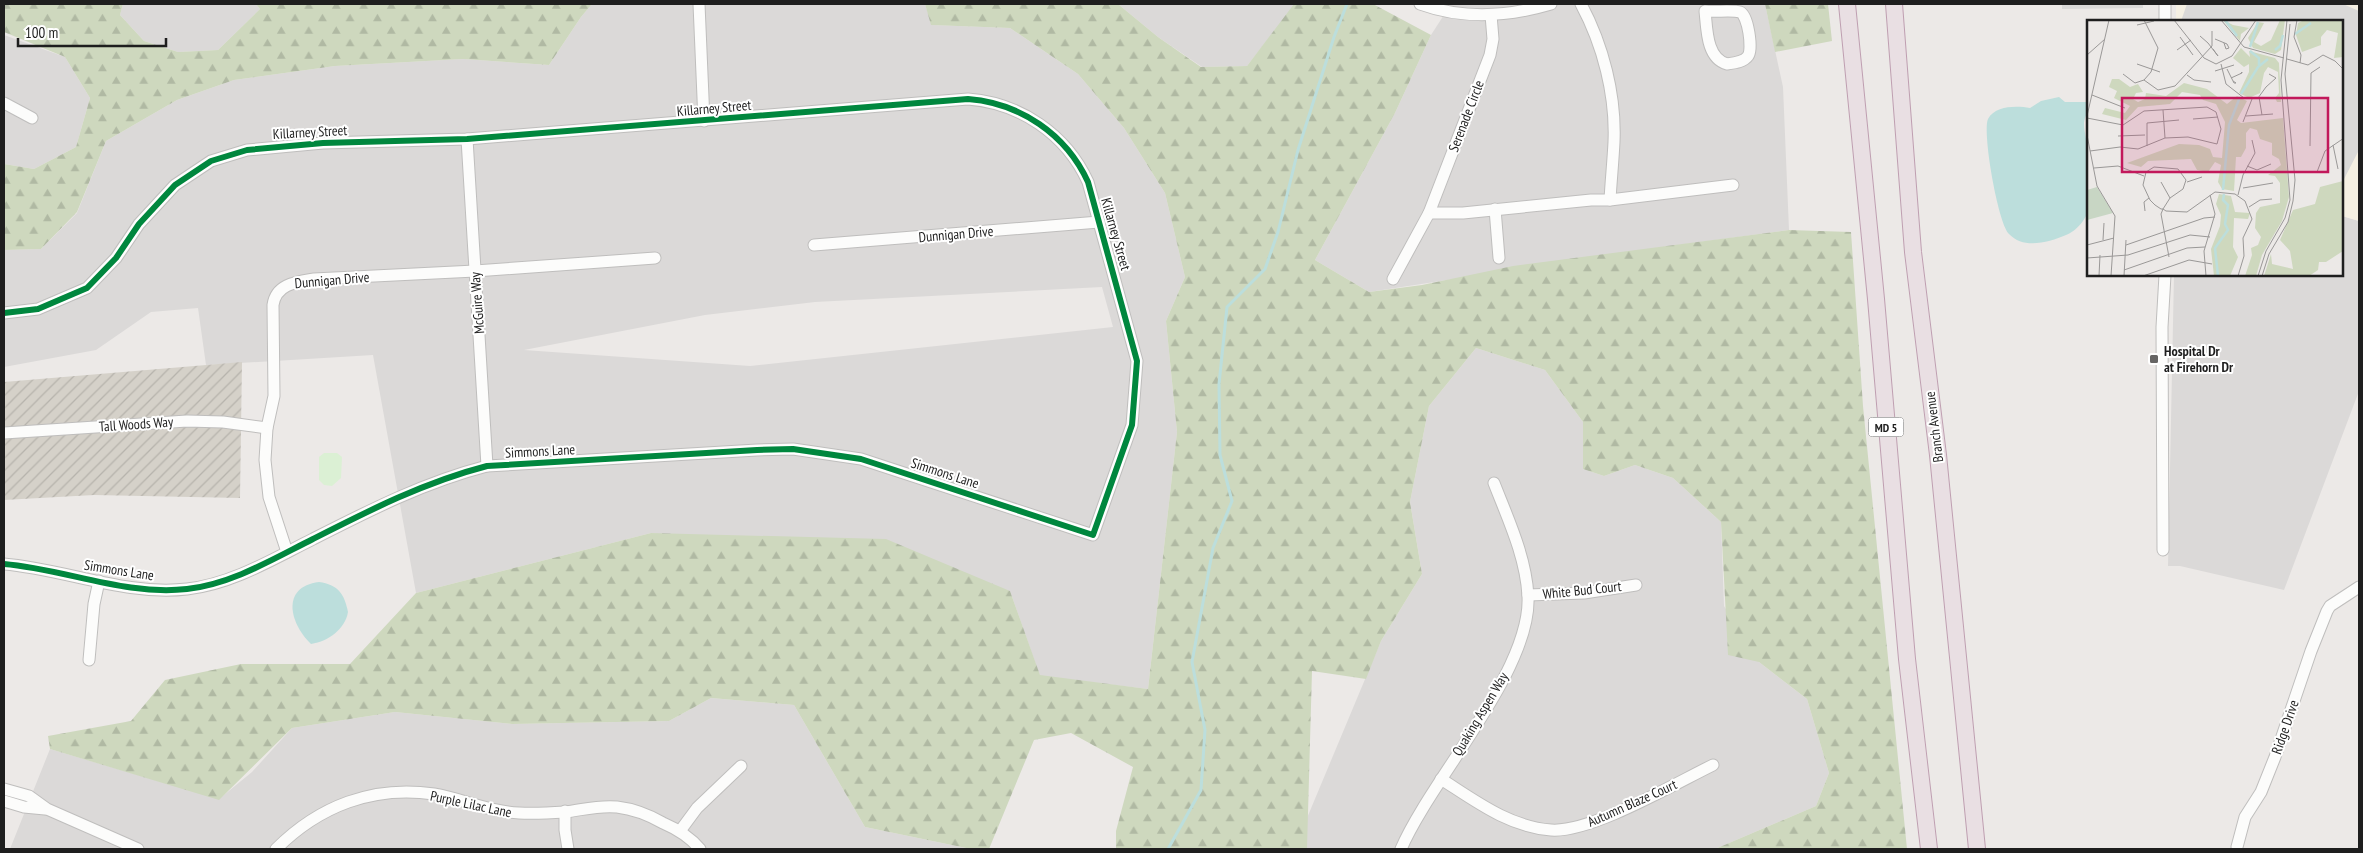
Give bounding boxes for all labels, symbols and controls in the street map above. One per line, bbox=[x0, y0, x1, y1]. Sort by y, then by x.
scale bar bbox=[18, 15, 165, 47]
inset map bbox=[2087, 20, 2343, 276]
text: 100 m bbox=[25, 23, 58, 42]
street label: Serenade Circle bbox=[1444, 77, 1488, 154]
street label: Killarney Street bbox=[676, 96, 752, 120]
street label: Killarney Street bbox=[272, 121, 348, 143]
street label: Killarney Street bbox=[1097, 196, 1135, 272]
street label: Dunnigan Drive bbox=[918, 222, 994, 246]
street label: Dunnigan Drive bbox=[294, 268, 370, 292]
street label: McGuire Way bbox=[466, 271, 488, 335]
place label: Hospital Dr at Firehorn Dr bbox=[2164, 342, 2234, 376]
marker: Hospital Dr at Firehorn Dr bbox=[2148, 353, 2160, 365]
street label: Branch Avenue bbox=[1921, 390, 1947, 463]
street label: Tall Woods Way bbox=[98, 412, 174, 436]
road number: MD 5 bbox=[1868, 418, 1904, 437]
street label: Simmons Lane bbox=[504, 440, 576, 462]
street label: Simmons Lane bbox=[909, 454, 981, 492]
street label: Simmons Lane bbox=[83, 556, 155, 584]
street label: White Bud Court bbox=[1542, 577, 1622, 603]
street label: Quaking Aspen Way bbox=[1448, 668, 1512, 759]
street label: Ridge Drive bbox=[2267, 697, 2303, 756]
street label: Autumn Blaze Court bbox=[1584, 775, 1680, 831]
street label: Purple Lilac Lane bbox=[429, 787, 513, 821]

